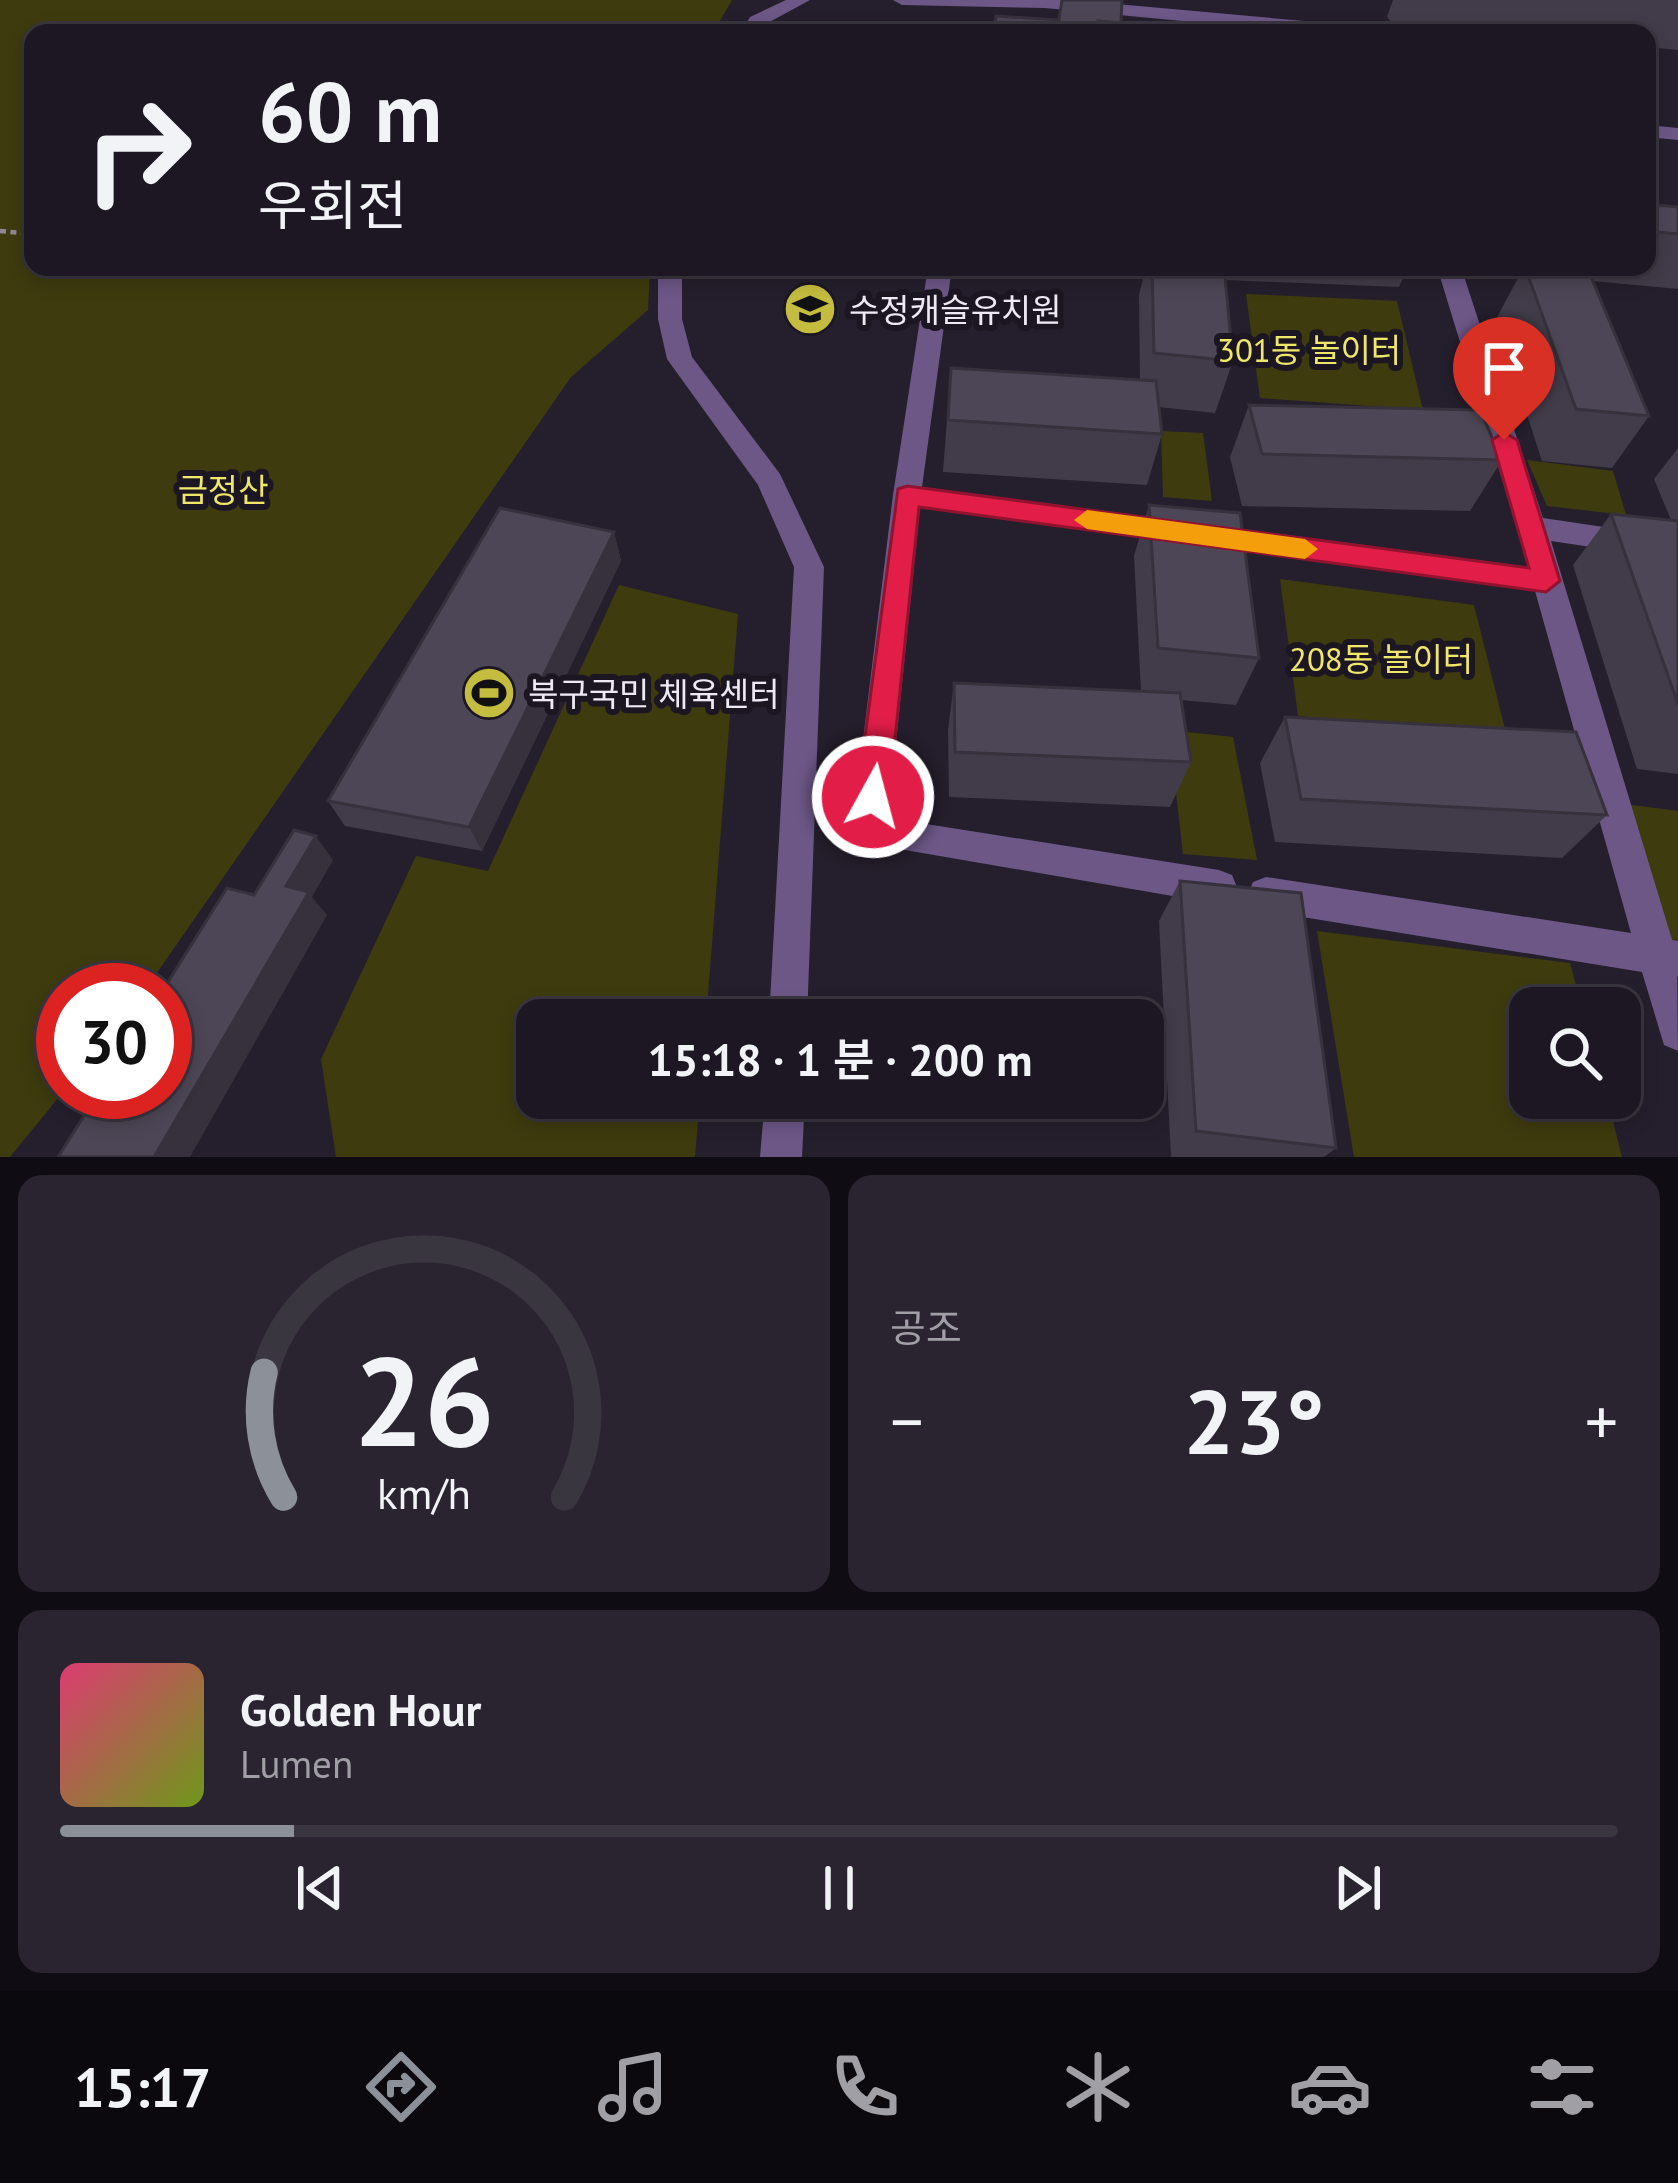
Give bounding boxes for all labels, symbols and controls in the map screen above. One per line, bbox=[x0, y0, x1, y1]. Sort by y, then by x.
text: 60 m bbox=[258, 56, 442, 165]
icon: right bbox=[60, 72, 216, 228]
text: 우회전 bbox=[258, 170, 407, 240]
school or university icon: 수정캐슬유치원 bbox=[782, 281, 838, 337]
place label: 수정캐슬유치원 bbox=[849, 288, 1062, 331]
pin bbox=[1453, 317, 1555, 440]
park label: 301동 놀이터 bbox=[1217, 328, 1401, 371]
icon: arrive bbox=[1471, 335, 1537, 401]
park label: 금정산 bbox=[177, 468, 269, 511]
park label: 208동 놀이터 bbox=[1289, 637, 1473, 680]
sports icon: 북구국민 체육센터 bbox=[461, 665, 517, 721]
place label: 북구국민 체육센터 bbox=[528, 672, 780, 715]
position arrow bbox=[810, 734, 936, 860]
speed limit sign: 30 bbox=[36, 963, 192, 1119]
map controls bbox=[1509, 987, 1641, 1119]
button: search bbox=[1509, 987, 1641, 1119]
text: 15:18 · 1 분 · 200 m bbox=[648, 1030, 1032, 1088]
text: 공조 bbox=[890, 1302, 962, 1353]
text: 26 bbox=[353, 1319, 495, 1480]
text: 23° bbox=[1183, 1362, 1325, 1479]
text: − bbox=[890, 1378, 923, 1463]
text: + bbox=[1585, 1378, 1618, 1463]
text: km/h bbox=[377, 1464, 471, 1520]
text: Golden Hour bbox=[240, 1680, 481, 1738]
text: Lumen bbox=[240, 1738, 353, 1789]
icon: previous bbox=[287, 1855, 353, 1921]
icon: pause bbox=[806, 1855, 872, 1921]
icon: next bbox=[1325, 1855, 1391, 1921]
icon: directions bbox=[359, 2045, 443, 2129]
icon: music bbox=[591, 2045, 675, 2129]
icon: phone bbox=[823, 2045, 907, 2129]
icon: climate bbox=[1056, 2045, 1140, 2129]
icon: car bbox=[1288, 2045, 1372, 2129]
icon: filters bbox=[1520, 2045, 1604, 2129]
text: 15:17 bbox=[74, 2052, 211, 2122]

